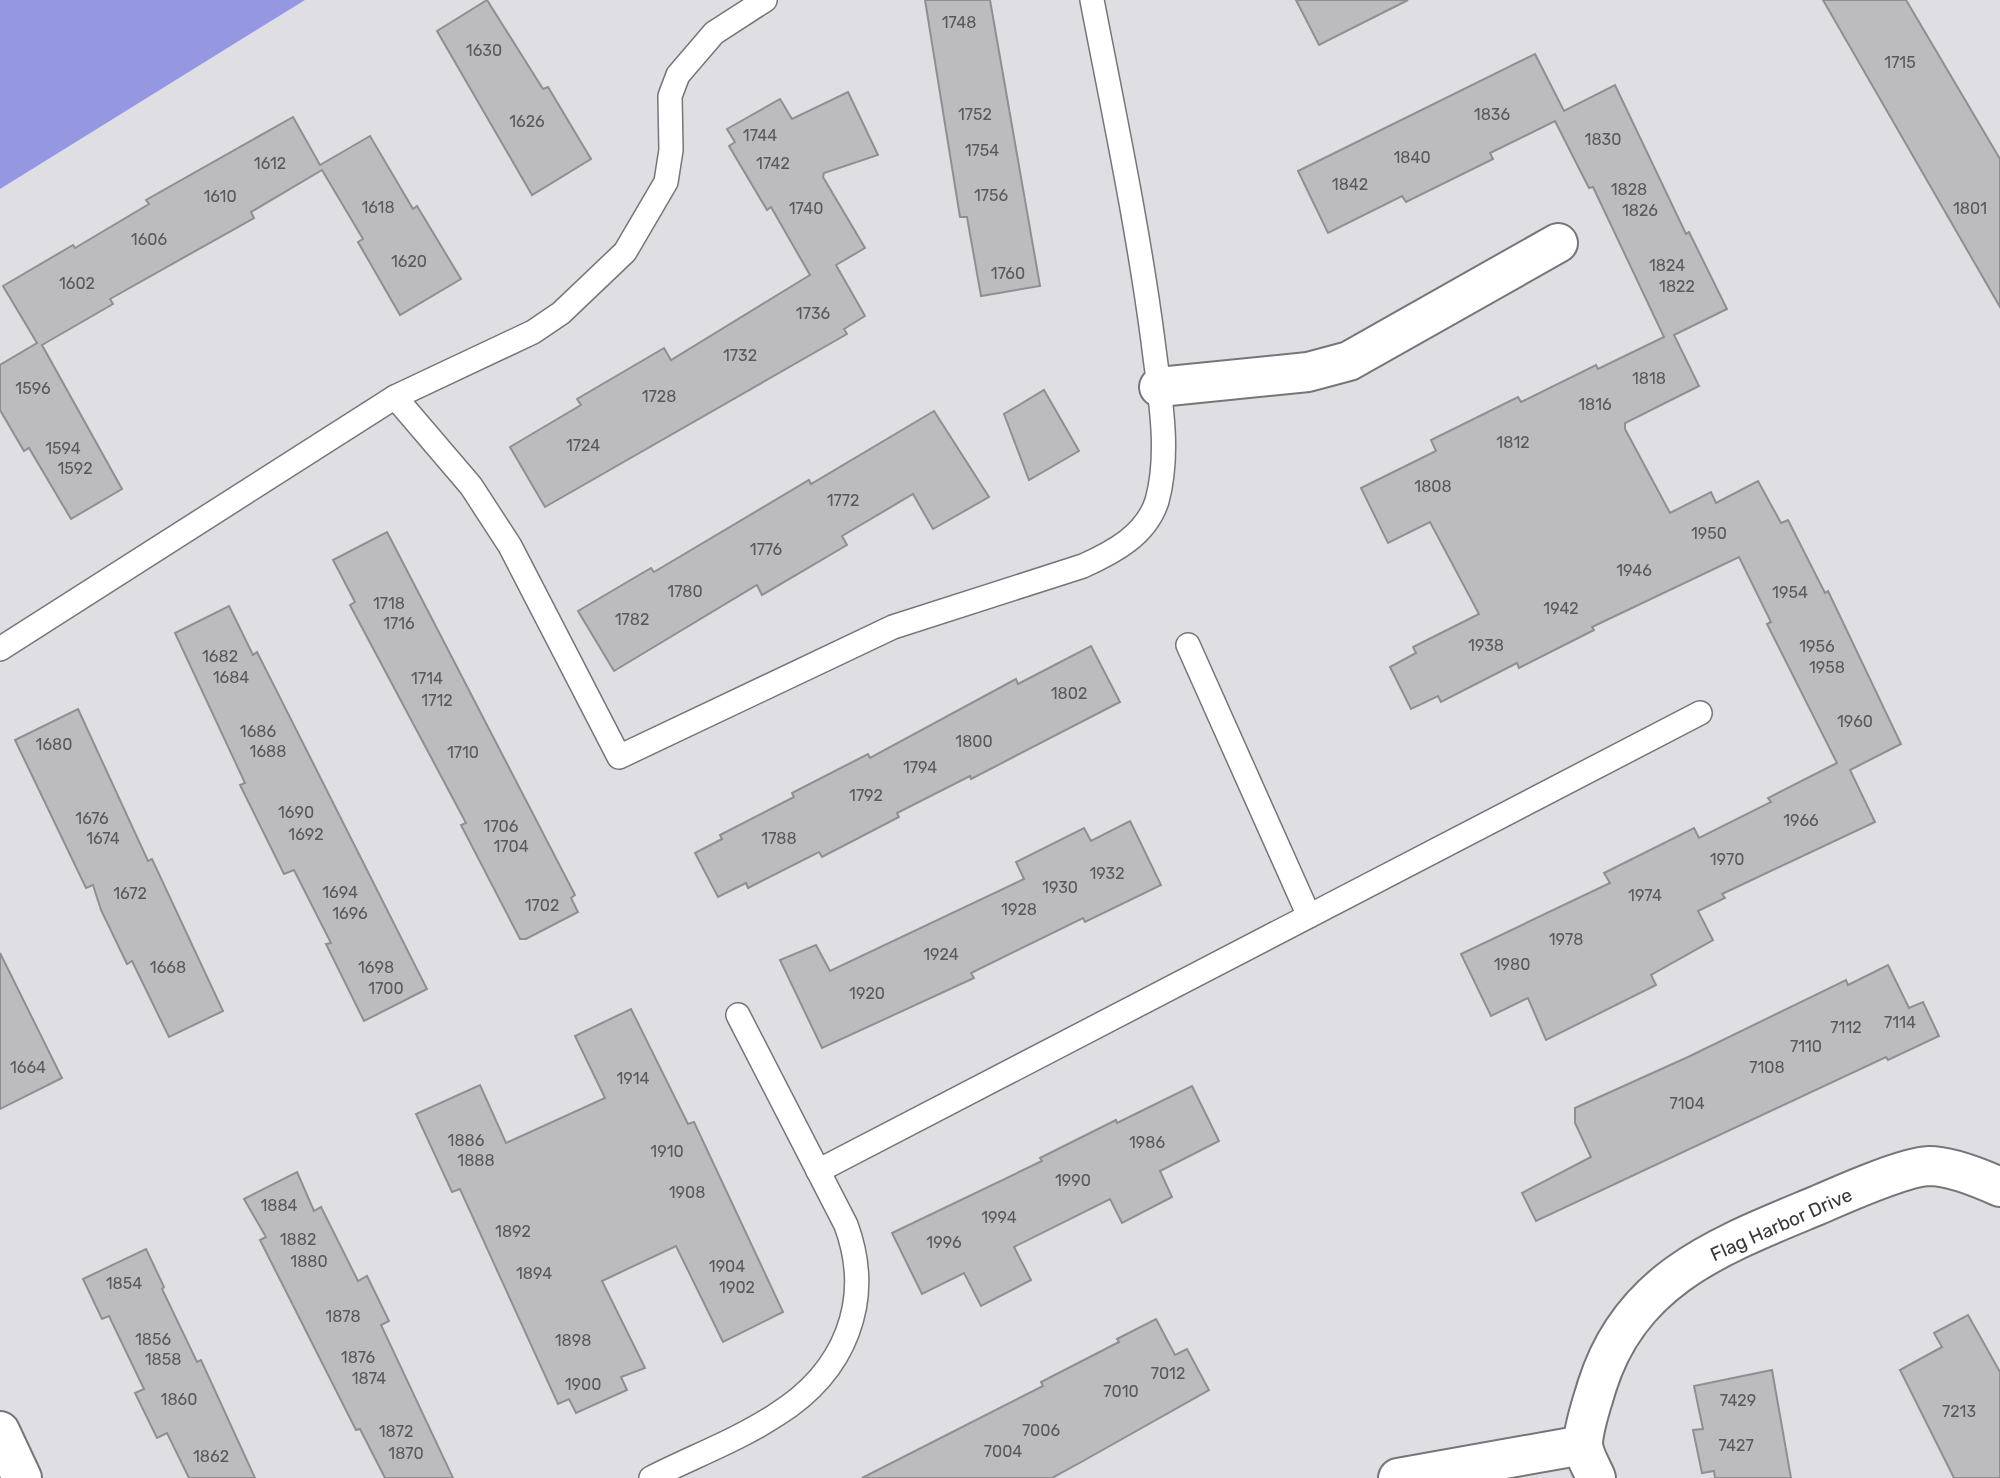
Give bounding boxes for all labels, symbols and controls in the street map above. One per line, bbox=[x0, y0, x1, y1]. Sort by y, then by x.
house number: 1748 bbox=[942, 13, 976, 32]
house number: 1630 bbox=[466, 41, 502, 60]
house number: 1715 bbox=[1884, 53, 1916, 72]
house number: 1752 bbox=[958, 105, 992, 124]
house number: 1836 bbox=[1474, 105, 1510, 124]
house number: 1626 bbox=[509, 112, 545, 131]
house number: 1744 bbox=[743, 126, 777, 145]
house number: 1830 bbox=[1585, 130, 1621, 149]
house number: 1754 bbox=[965, 141, 999, 160]
house number: 1840 bbox=[1393, 148, 1431, 167]
house number: 1612 bbox=[254, 154, 286, 173]
house number: 1742 bbox=[756, 154, 790, 173]
house number: 1842 bbox=[1332, 175, 1368, 194]
house number: 1828 bbox=[1611, 180, 1647, 199]
house number: 1756 bbox=[974, 186, 1008, 205]
house number: 1610 bbox=[203, 187, 237, 206]
house number: 1618 bbox=[361, 198, 395, 217]
house number: 1740 bbox=[789, 199, 823, 218]
house number: 1801 bbox=[1953, 199, 1987, 218]
house number: 1826 bbox=[1622, 201, 1658, 220]
house number: 1606 bbox=[131, 230, 167, 249]
house number: 1620 bbox=[391, 252, 427, 271]
house number: 1824 bbox=[1649, 256, 1685, 275]
house number: 1760 bbox=[991, 264, 1025, 283]
house number: 1602 bbox=[59, 274, 95, 293]
house number: 1822 bbox=[1659, 277, 1695, 296]
house number: 1736 bbox=[796, 304, 831, 323]
house number: 1732 bbox=[723, 346, 757, 365]
house number: 1818 bbox=[1632, 369, 1666, 388]
house number: 1596 bbox=[15, 379, 51, 398]
house number: 1728 bbox=[642, 387, 676, 406]
house number: 1816 bbox=[1578, 395, 1612, 414]
house number: 1812 bbox=[1496, 433, 1530, 452]
house number: 1724 bbox=[566, 436, 600, 455]
house number: 1594 bbox=[45, 439, 81, 458]
house number: 1592 bbox=[57, 459, 93, 478]
house number: 1808 bbox=[1414, 477, 1452, 496]
house number: 1772 bbox=[827, 491, 859, 510]
house number: 1950 bbox=[1691, 524, 1727, 543]
house number: 1776 bbox=[750, 540, 783, 559]
house number: 1946 bbox=[1616, 561, 1652, 580]
house number: 1780 bbox=[667, 582, 703, 601]
house number: 1954 bbox=[1772, 583, 1808, 602]
house number: 1718 bbox=[373, 594, 405, 613]
house number: 1942 bbox=[1543, 599, 1579, 618]
house number: 1782 bbox=[615, 610, 649, 629]
house number: 1716 bbox=[383, 614, 415, 633]
house number: 1938 bbox=[1468, 636, 1504, 655]
house number: 1956 bbox=[1799, 637, 1835, 656]
house number: 1682 bbox=[202, 647, 238, 666]
house number: 1958 bbox=[1809, 658, 1845, 677]
house number: 1684 bbox=[213, 668, 249, 687]
house number: 1714 bbox=[411, 669, 443, 688]
house number: 1802 bbox=[1051, 684, 1087, 703]
house number: 1712 bbox=[421, 691, 453, 710]
house number: 1960 bbox=[1837, 712, 1873, 731]
house number: 1686 bbox=[240, 722, 277, 741]
house number: 1800 bbox=[955, 732, 993, 751]
house number: 1680 bbox=[36, 735, 72, 754]
house number: 1688 bbox=[250, 742, 286, 761]
house number: 1710 bbox=[447, 743, 479, 762]
house number: 1794 bbox=[903, 758, 937, 777]
house number: 1792 bbox=[849, 786, 883, 805]
house number: 1690 bbox=[278, 803, 314, 822]
house number: 1676 bbox=[75, 809, 109, 828]
house number: 1966 bbox=[1783, 811, 1819, 830]
house number: 1706 bbox=[484, 817, 519, 836]
house number: 1692 bbox=[288, 825, 324, 844]
house number: 1674 bbox=[86, 829, 120, 848]
house number: 1788 bbox=[761, 829, 797, 848]
house number: 1704 bbox=[493, 837, 529, 856]
house number: 1970 bbox=[1710, 850, 1744, 869]
house number: 1932 bbox=[1089, 864, 1125, 883]
house number: 1930 bbox=[1042, 878, 1078, 897]
house number: 1694 bbox=[322, 883, 358, 902]
house number: 1672 bbox=[113, 884, 147, 903]
house number: 1974 bbox=[1628, 886, 1662, 905]
house number: 1702 bbox=[525, 896, 559, 915]
house number: 1928 bbox=[1001, 900, 1037, 919]
house number: 1696 bbox=[332, 904, 368, 923]
house number: 1978 bbox=[1549, 930, 1583, 949]
house number: 1924 bbox=[923, 945, 959, 964]
house number: 1980 bbox=[1494, 955, 1530, 974]
house number: 1668 bbox=[150, 958, 186, 977]
house number: 1698 bbox=[358, 958, 394, 977]
house number: 1700 bbox=[368, 979, 404, 998]
house number: 1920 bbox=[849, 984, 885, 1003]
house number: 7114 bbox=[1884, 1013, 1916, 1032]
house number: 7112 bbox=[1830, 1018, 1862, 1037]
house number: 7110 bbox=[1790, 1037, 1822, 1056]
house number: 1664 bbox=[10, 1058, 46, 1077]
house number: 7108 bbox=[1749, 1058, 1785, 1077]
house number: 1914 bbox=[616, 1069, 650, 1088]
house number: 7104 bbox=[1669, 1094, 1705, 1113]
house number: 1886 bbox=[448, 1131, 485, 1150]
house number: 1986 bbox=[1129, 1133, 1165, 1152]
house number: 1910 bbox=[650, 1142, 684, 1161]
house number: 1888 bbox=[457, 1151, 495, 1170]
house number: 1990 bbox=[1055, 1171, 1091, 1190]
house number: 1908 bbox=[669, 1183, 705, 1202]
street label: Flag Harbor Drive bbox=[1707, 1183, 1856, 1266]
house number: 1884 bbox=[260, 1196, 298, 1215]
house number: 1994 bbox=[981, 1208, 1017, 1227]
house number: 1892 bbox=[495, 1222, 531, 1241]
house number: 1882 bbox=[280, 1230, 316, 1249]
house number: 1996 bbox=[926, 1233, 962, 1252]
house number: 1880 bbox=[290, 1252, 328, 1271]
house number: 1904 bbox=[709, 1257, 745, 1276]
house number: 1894 bbox=[516, 1264, 552, 1283]
house number: 1854 bbox=[106, 1274, 142, 1293]
house number: 1902 bbox=[719, 1278, 755, 1297]
house number: 1878 bbox=[325, 1307, 361, 1326]
house number: 1856 bbox=[135, 1330, 171, 1349]
house number: 1898 bbox=[555, 1331, 591, 1350]
house number: 1876 bbox=[341, 1348, 376, 1367]
house number: 1858 bbox=[145, 1350, 181, 1369]
house number: 7012 bbox=[1151, 1364, 1185, 1383]
house number: 1874 bbox=[352, 1369, 386, 1388]
house number: 1900 bbox=[565, 1375, 601, 1394]
house number: 7010 bbox=[1103, 1382, 1139, 1401]
house number: 1860 bbox=[161, 1390, 197, 1409]
house number: 7429 bbox=[1720, 1391, 1756, 1410]
house number: 7213 bbox=[1942, 1402, 1976, 1421]
house number: 7006 bbox=[1022, 1421, 1060, 1440]
house number: 1872 bbox=[379, 1422, 413, 1441]
house number: 7427 bbox=[1718, 1436, 1754, 1455]
house number: 7004 bbox=[984, 1442, 1022, 1461]
house number: 1870 bbox=[388, 1444, 424, 1463]
house number: 1862 bbox=[193, 1447, 229, 1466]

